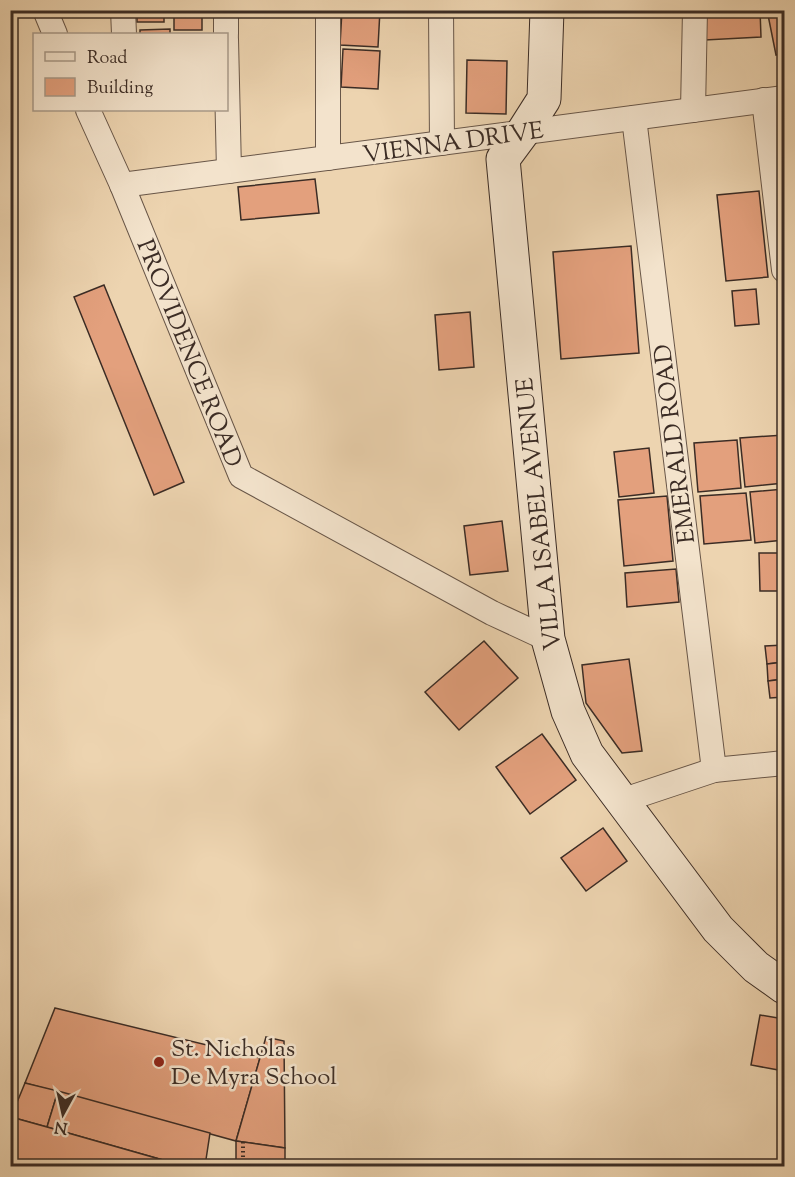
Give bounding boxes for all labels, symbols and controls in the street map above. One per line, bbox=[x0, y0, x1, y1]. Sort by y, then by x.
legend bbox=[33, 33, 228, 111]
text: Road bbox=[87, 46, 127, 72]
text: Building bbox=[87, 76, 153, 102]
street label: VIENNA DRIVE bbox=[361, 114, 546, 173]
street label: PROVIDENCE ROAD bbox=[127, 235, 249, 473]
street label: EMERALD ROAD bbox=[647, 342, 705, 545]
street label: VILLA ISABEL AVENUE bbox=[509, 375, 571, 652]
place label: St. Nicholas De Myra School bbox=[171, 1033, 337, 1095]
marker: St. Nicholas De Myra School bbox=[152, 1055, 166, 1069]
north arrow bbox=[33, 1084, 93, 1144]
text: N bbox=[53, 1114, 69, 1139]

